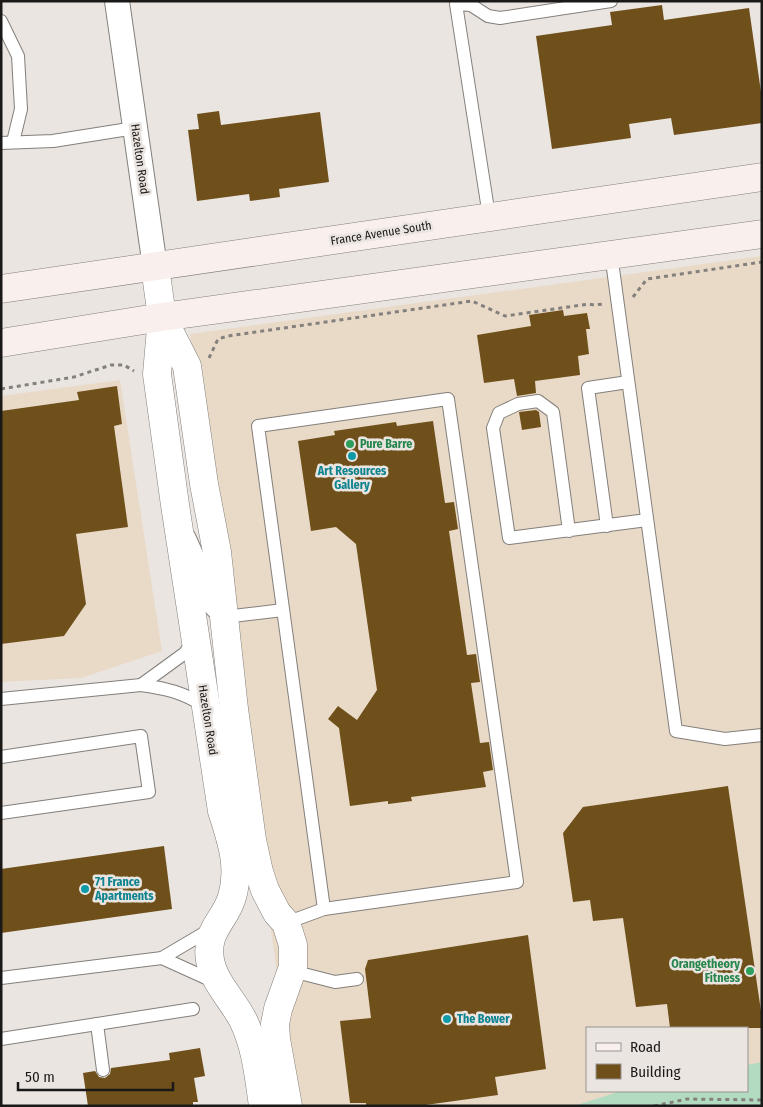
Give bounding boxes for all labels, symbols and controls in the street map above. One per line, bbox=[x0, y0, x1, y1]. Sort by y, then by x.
street label: Hazelton Road bbox=[128, 123, 152, 195]
street label: France Avenue South bbox=[329, 218, 433, 248]
place label: Pure Barre bbox=[360, 437, 412, 451]
marker: Pure Barre bbox=[344, 438, 356, 450]
marker: Art Resources Gallery bbox=[346, 450, 358, 462]
place label: Art Resources Gallery bbox=[317, 464, 387, 492]
street label: Hazelton Road bbox=[196, 684, 220, 756]
place label: 71 France Apartments bbox=[94, 875, 154, 903]
marker: 71 France Apartments bbox=[79, 883, 91, 895]
place label: Orangetheory Fitness bbox=[671, 957, 741, 985]
marker: Orangetheory Fitness bbox=[744, 965, 756, 977]
place label: The Bower bbox=[457, 1012, 510, 1026]
marker: The Bower bbox=[441, 1013, 453, 1025]
legend bbox=[586, 1027, 748, 1092]
text: Road bbox=[630, 1038, 661, 1056]
scale bar bbox=[18, 1060, 172, 1092]
text: Building bbox=[630, 1063, 681, 1081]
text: 50 m bbox=[25, 1068, 55, 1086]

